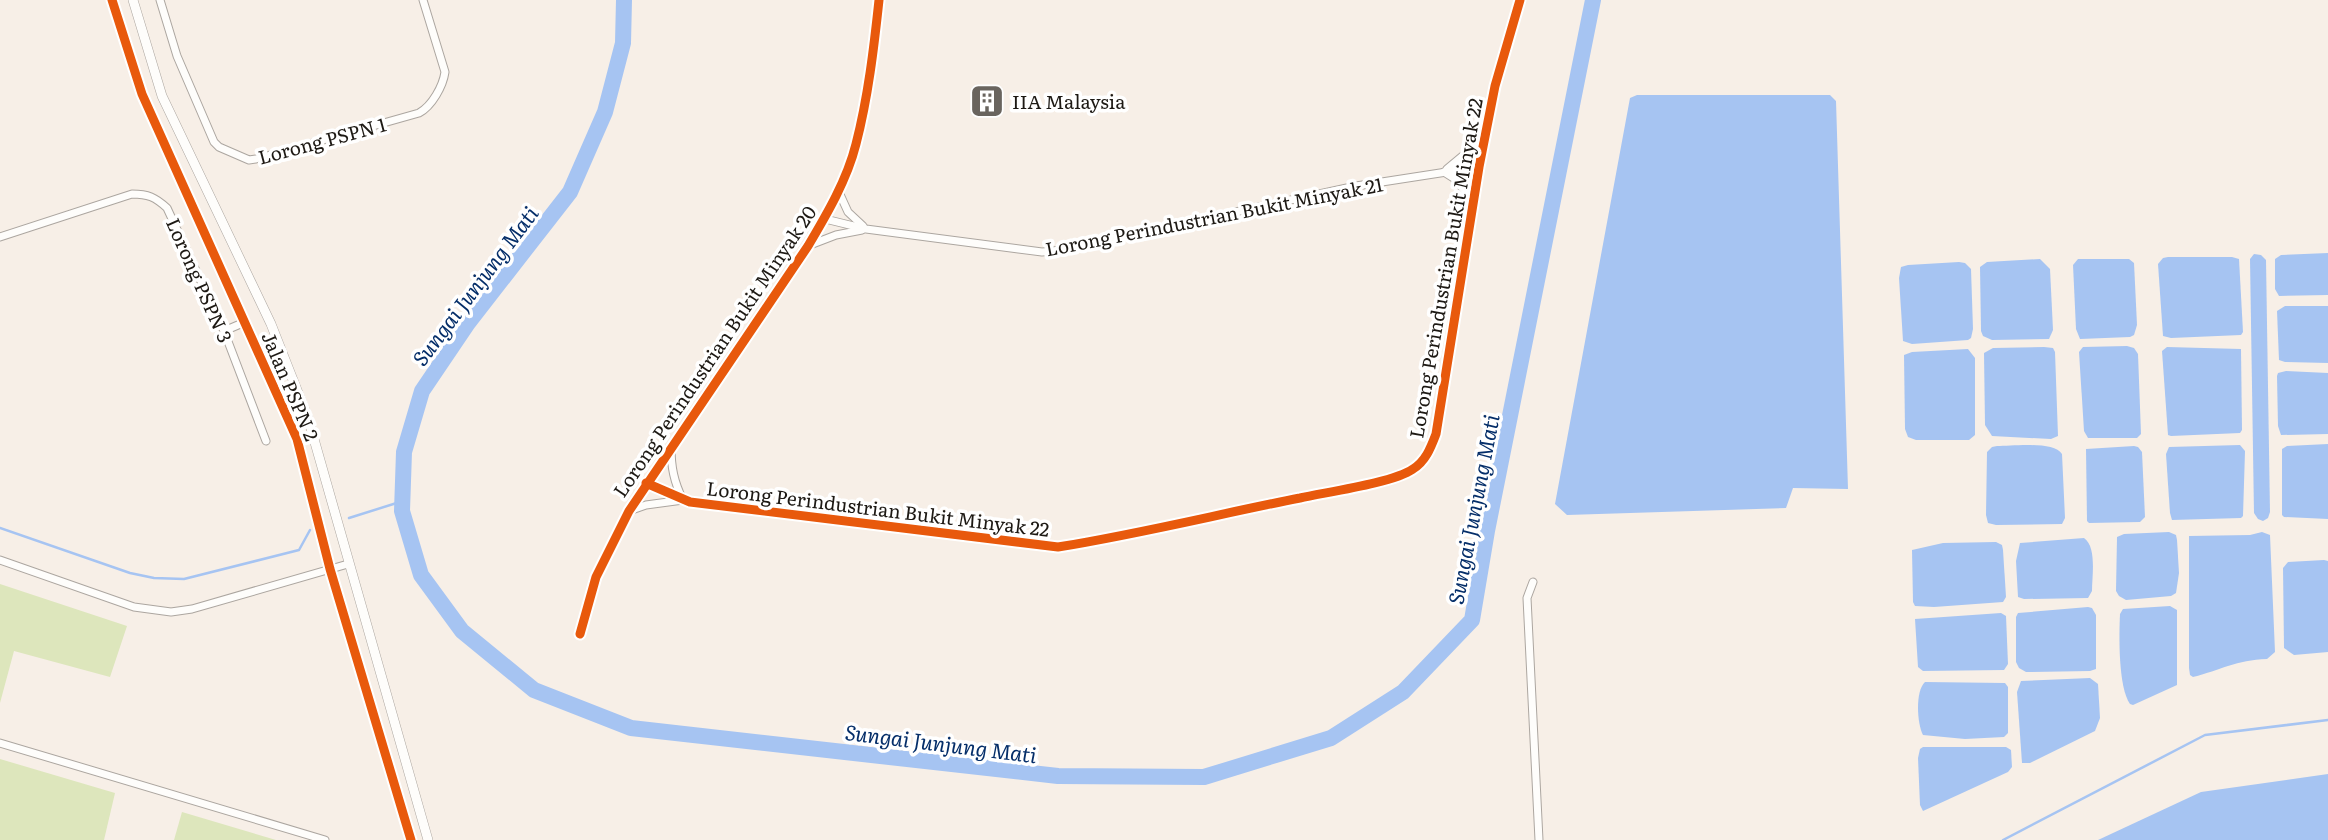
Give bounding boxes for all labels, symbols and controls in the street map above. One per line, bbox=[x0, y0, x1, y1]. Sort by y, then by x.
building icon: IIA Malaysia bbox=[968, 82, 1006, 120]
place label: IIA Malaysia bbox=[1012, 87, 1126, 115]
street label: Lorong Perindustrian Bukit Minyak 22 bbox=[1401, 96, 1489, 440]
street label: Lorong PSPN 1 bbox=[255, 109, 389, 171]
street label: Lorong Perindustrian Bukit Minyak 21 bbox=[1043, 169, 1385, 262]
water label: Sungai Junjung Mati bbox=[404, 198, 545, 371]
street label: Lorong Perindustrian Bukit Minyak 20 bbox=[606, 200, 822, 502]
street label: Lorong PSPN 3 bbox=[160, 213, 240, 347]
street label: Jalan PSPN 2 bbox=[255, 327, 327, 445]
water label: Sungai Junjung Mati bbox=[1438, 411, 1506, 607]
street label: Lorong Perindustrian Bukit Minyak 22 bbox=[705, 473, 1051, 543]
water label: Sungai Junjung Mati bbox=[843, 715, 1039, 769]

